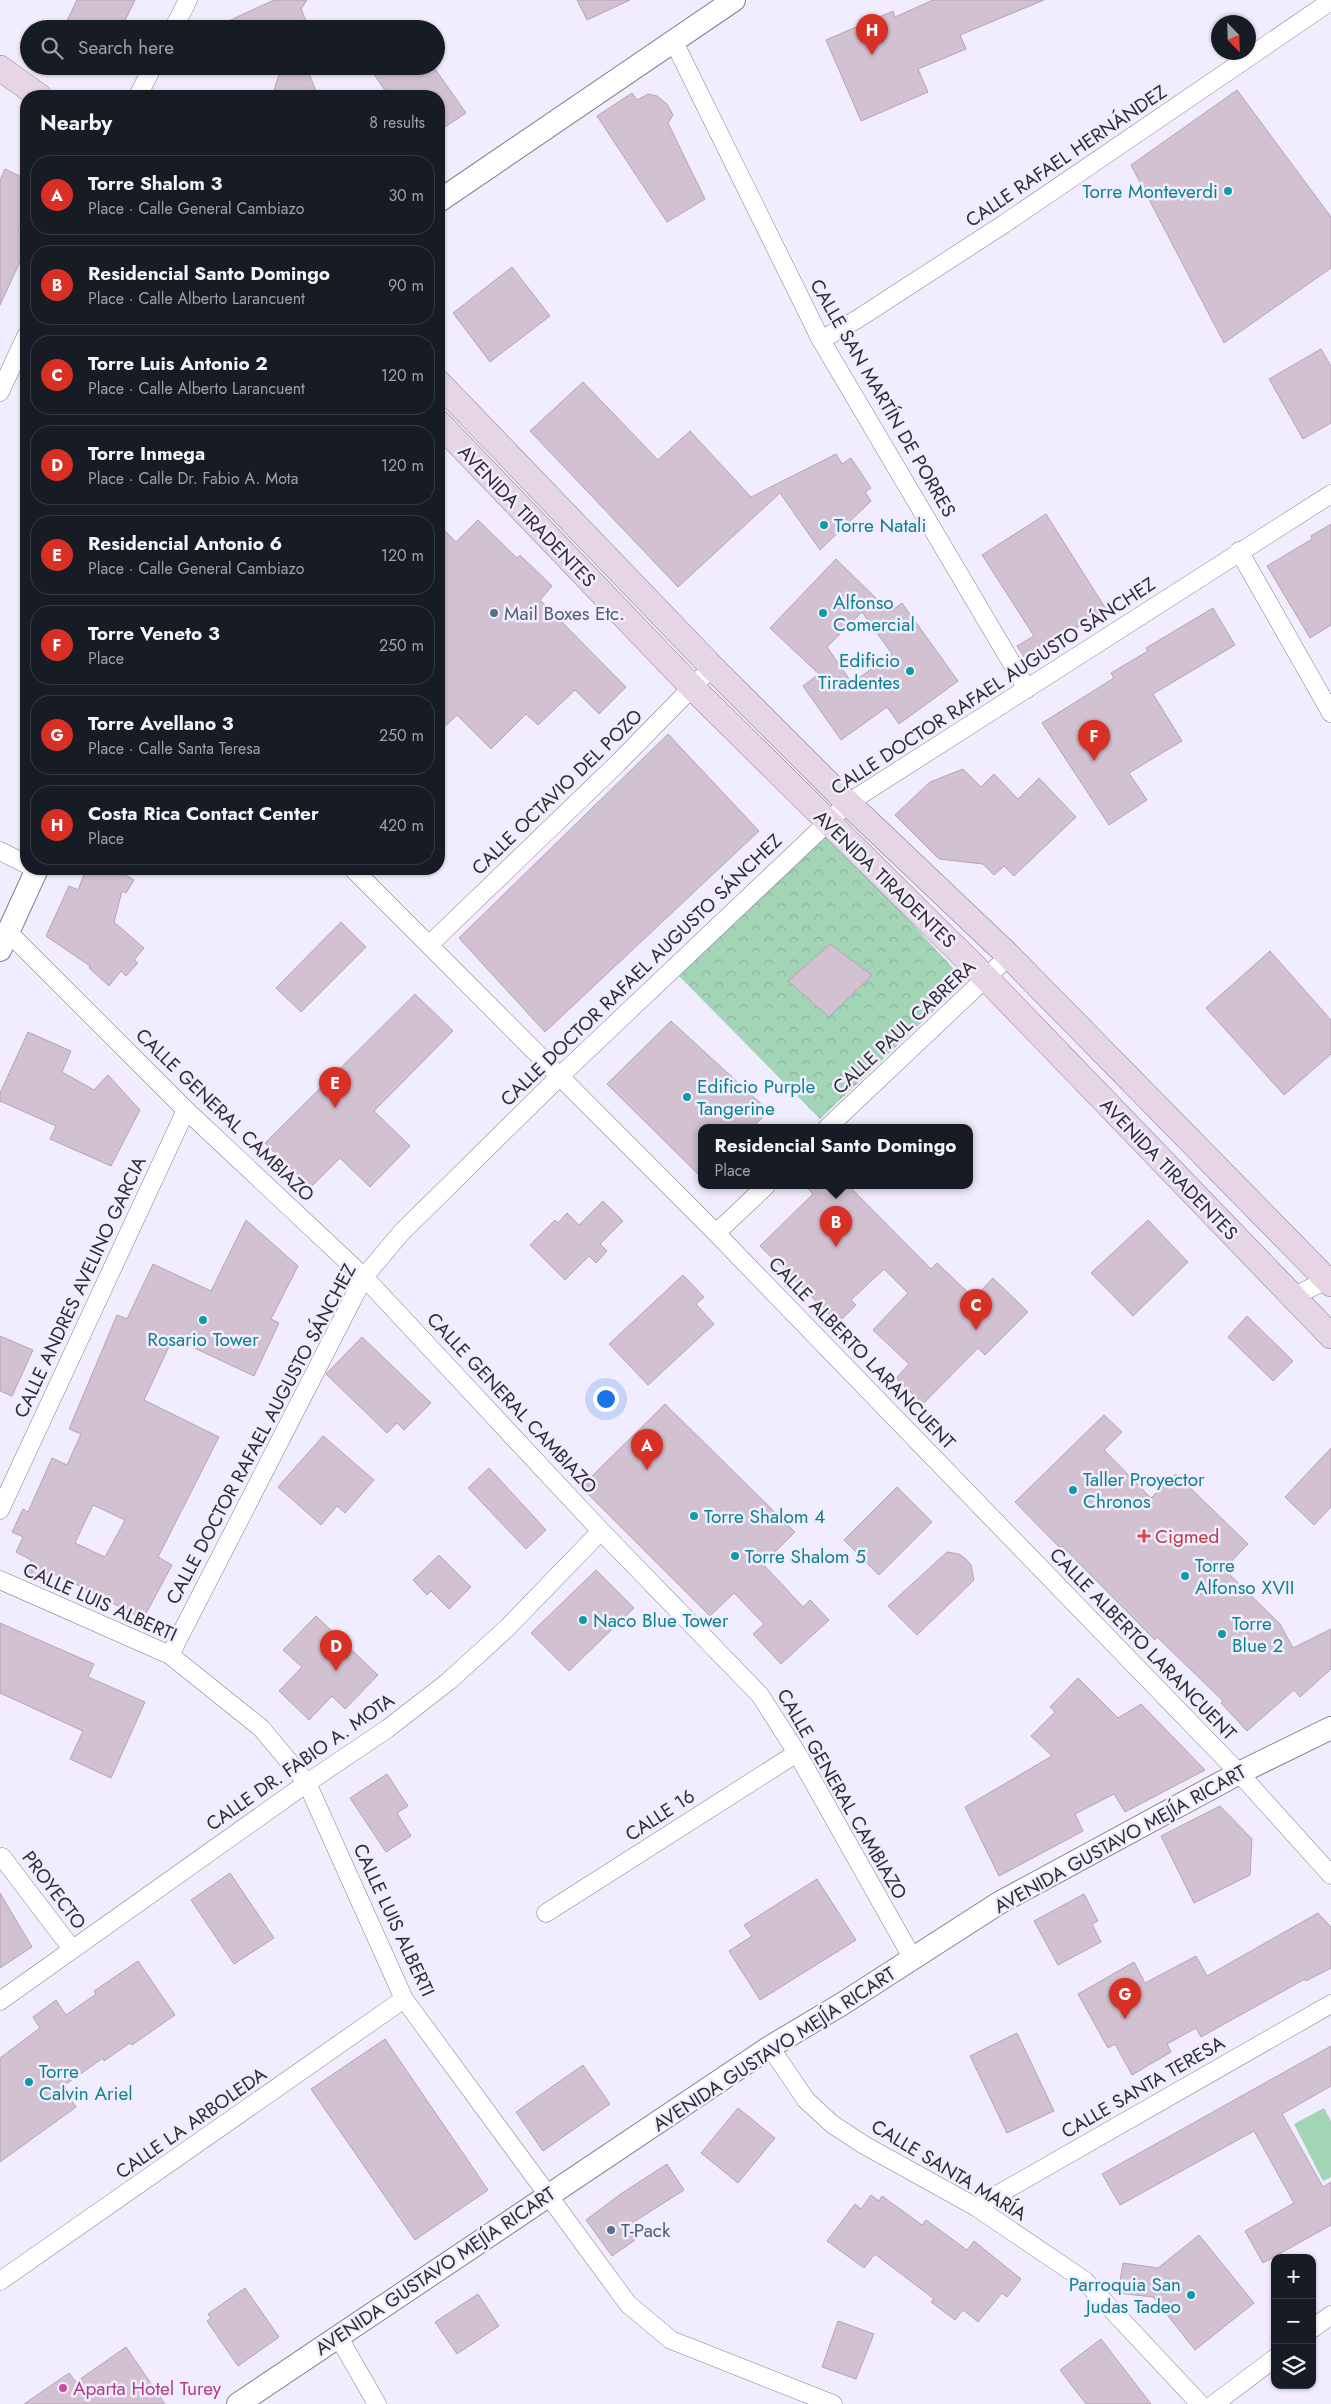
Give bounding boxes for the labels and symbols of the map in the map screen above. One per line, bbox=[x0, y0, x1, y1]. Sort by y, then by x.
pin: H bbox=[856, 14, 888, 55]
north arrow bbox=[1211, 15, 1256, 60]
street label: CALLE RAFAEL HERNÁNDEZ bbox=[960, 78, 1172, 234]
place label: Torre Monteverdi bbox=[1083, 178, 1218, 205]
marker: Torre Monteverdi bbox=[1222, 185, 1234, 197]
street label: CALLE SAN MARTÍN DE PORRES bbox=[804, 274, 962, 522]
street label: AVENIDA TIRADENTES bbox=[452, 439, 602, 593]
place label: Torre Natali bbox=[834, 512, 926, 539]
marker: Torre Natali bbox=[818, 519, 830, 531]
street label: CALLE DOCTOR RAFAEL AUGUSTO SÁNCHEZ bbox=[827, 572, 1159, 800]
place label: Alfonso Comercial bbox=[833, 589, 915, 638]
place label: Mail Boxes Etc. bbox=[504, 600, 625, 627]
marker: Mail Boxes Etc. bbox=[488, 607, 500, 619]
marker: Alfonso Comercial bbox=[817, 607, 829, 619]
place label: Edificio Tiradentes bbox=[818, 647, 900, 696]
marker: Edificio Tiradentes bbox=[904, 665, 916, 677]
street label: CALLE OCTAVIO DEL POZO bbox=[465, 703, 649, 881]
pin: F bbox=[1078, 720, 1110, 761]
street label: AVENIDA TIRADENTES bbox=[808, 804, 962, 954]
street label: CALLE DOCTOR RAFAEL AUGUSTO SÁNCHEZ bbox=[494, 828, 788, 1112]
street label: CALLE PAUL CABRERA bbox=[827, 953, 982, 1100]
street label: CALLE GENERAL CAMBIAZO bbox=[130, 1022, 320, 1208]
pin: E bbox=[319, 1067, 351, 1108]
place label: Edificio Purple Tangerine bbox=[697, 1073, 815, 1122]
marker: Edificio Purple Tangerine bbox=[681, 1091, 693, 1103]
street label: AVENIDA TIRADENTES bbox=[1094, 1092, 1244, 1246]
street label: CALLE ANDRES AVELINO GARCIA bbox=[7, 1151, 153, 1422]
pin: B bbox=[820, 1206, 852, 1247]
street label: CALLE ALBERTO LARANCUENT bbox=[763, 1251, 962, 1455]
street label: CALLE DOCTOR RAFAEL AUGUSTO SÁNCHEZ bbox=[159, 1259, 363, 1609]
pin: C bbox=[960, 1289, 992, 1330]
street label: CALLE GENERAL CAMBIAZO bbox=[421, 1306, 603, 1500]
marker: Rosario Tower bbox=[197, 1314, 209, 1326]
place label: Rosario Tower bbox=[147, 1326, 259, 1353]
your location bbox=[593, 1386, 619, 1412]
pin: A bbox=[631, 1429, 663, 1470]
place label: Taller Proyector Chronos bbox=[1083, 1466, 1205, 1515]
marker: Taller Proyector Chronos bbox=[1067, 1484, 1079, 1496]
place label: Torre Shalom 4 bbox=[704, 1503, 825, 1530]
marker: Torre Shalom 4 bbox=[688, 1510, 700, 1522]
place label: Cigmed bbox=[1155, 1523, 1219, 1550]
marker: Cigmed bbox=[1137, 1529, 1151, 1543]
street label: CALLE ALBERTO LARANCUENT bbox=[1044, 1542, 1243, 1746]
place label: Torre Shalom 5 bbox=[745, 1543, 866, 1570]
marker: Torre Shalom 5 bbox=[729, 1550, 741, 1562]
place label: Torre Alfonso XVII bbox=[1195, 1552, 1294, 1601]
street label: CALLE LUIS ALBERTI bbox=[19, 1556, 181, 1648]
marker: Torre Alfonso XVII bbox=[1179, 1570, 1191, 1582]
place label: Naco Blue Tower bbox=[593, 1607, 729, 1634]
place label: Torre Blue 2 bbox=[1232, 1610, 1283, 1659]
marker: Naco Blue Tower bbox=[577, 1614, 589, 1626]
marker: Torre Blue 2 bbox=[1216, 1628, 1228, 1640]
pin: D bbox=[320, 1630, 352, 1671]
street label: CALLE GENERAL CAMBIAZO bbox=[771, 1684, 913, 1904]
street label: CALLE DR. FABIO A. MOTA bbox=[201, 1686, 400, 1837]
street label: AVENIDA GUSTAVO MEJÍA RICART bbox=[989, 1758, 1251, 1920]
street label: CALLE 16 bbox=[620, 1782, 700, 1848]
street label: CALLE LUIS ALBERTI bbox=[347, 1839, 441, 2001]
street label: PROYECTO bbox=[16, 1845, 92, 1935]
street label: AVENIDA GUSTAVO MEJÍA RICART bbox=[647, 1960, 901, 2138]
pin: G bbox=[1109, 1978, 1141, 2019]
street label: CALLE SANTA TERESA bbox=[1056, 2029, 1230, 2145]
place label: Torre Calvin Ariel bbox=[39, 2058, 133, 2107]
street label: CALLE LA ARBOLEDA bbox=[110, 2060, 272, 2185]
marker: Torre Calvin Ariel bbox=[23, 2076, 35, 2088]
street label: CALLE SANTA MARÍA bbox=[866, 2113, 1032, 2227]
street label: AVENIDA GUSTAVO MEJÍA RICART bbox=[310, 2180, 561, 2362]
place label: T-Pack bbox=[621, 2217, 671, 2244]
marker: T-Pack bbox=[605, 2224, 617, 2236]
place label: Parroquia San Judas Tadeo bbox=[1069, 2271, 1181, 2320]
marker: Parroquia San Judas Tadeo bbox=[1185, 2289, 1197, 2301]
place label: Aparta Hotel Turey bbox=[73, 2375, 222, 2402]
marker: Aparta Hotel Turey bbox=[57, 2382, 69, 2394]

